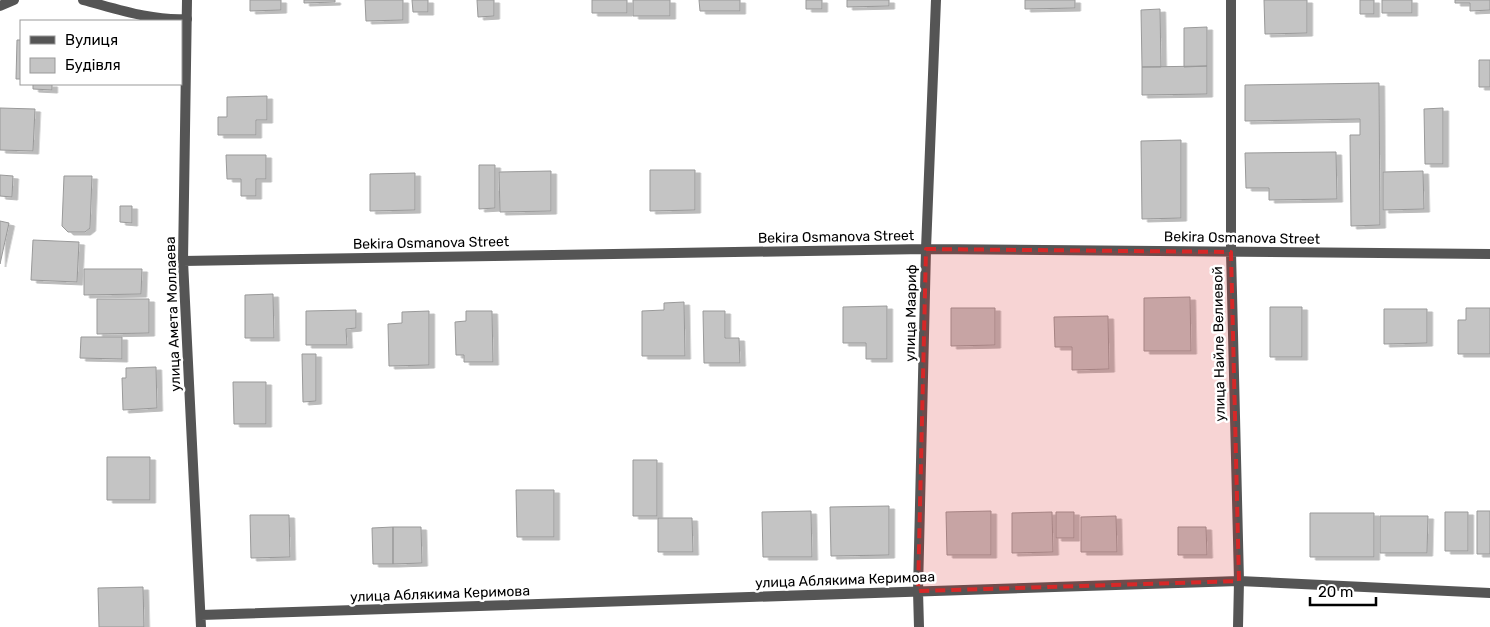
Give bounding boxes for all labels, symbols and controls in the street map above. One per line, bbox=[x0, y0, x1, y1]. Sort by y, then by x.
legend bbox=[20, 20, 182, 85]
text: Вулиця bbox=[65, 31, 118, 49]
text: Будівля bbox=[65, 56, 121, 74]
street label: Bekira Osmanova Street bbox=[758, 227, 915, 247]
street label: Bekira Osmanova Street bbox=[1164, 228, 1321, 248]
street label: Bekira Osmanova Street bbox=[353, 233, 510, 253]
street label: улица Амета Моллаева bbox=[162, 236, 184, 392]
street label: улица Маариф bbox=[902, 264, 920, 362]
street label: улица Найле Велиевой bbox=[1209, 266, 1229, 422]
street label: улица Аблякима Керимова bbox=[755, 568, 935, 592]
scale bar bbox=[1310, 574, 1376, 606]
street label: улица Аблякима Керимова bbox=[350, 582, 530, 606]
text: 20 m bbox=[1318, 583, 1353, 601]

